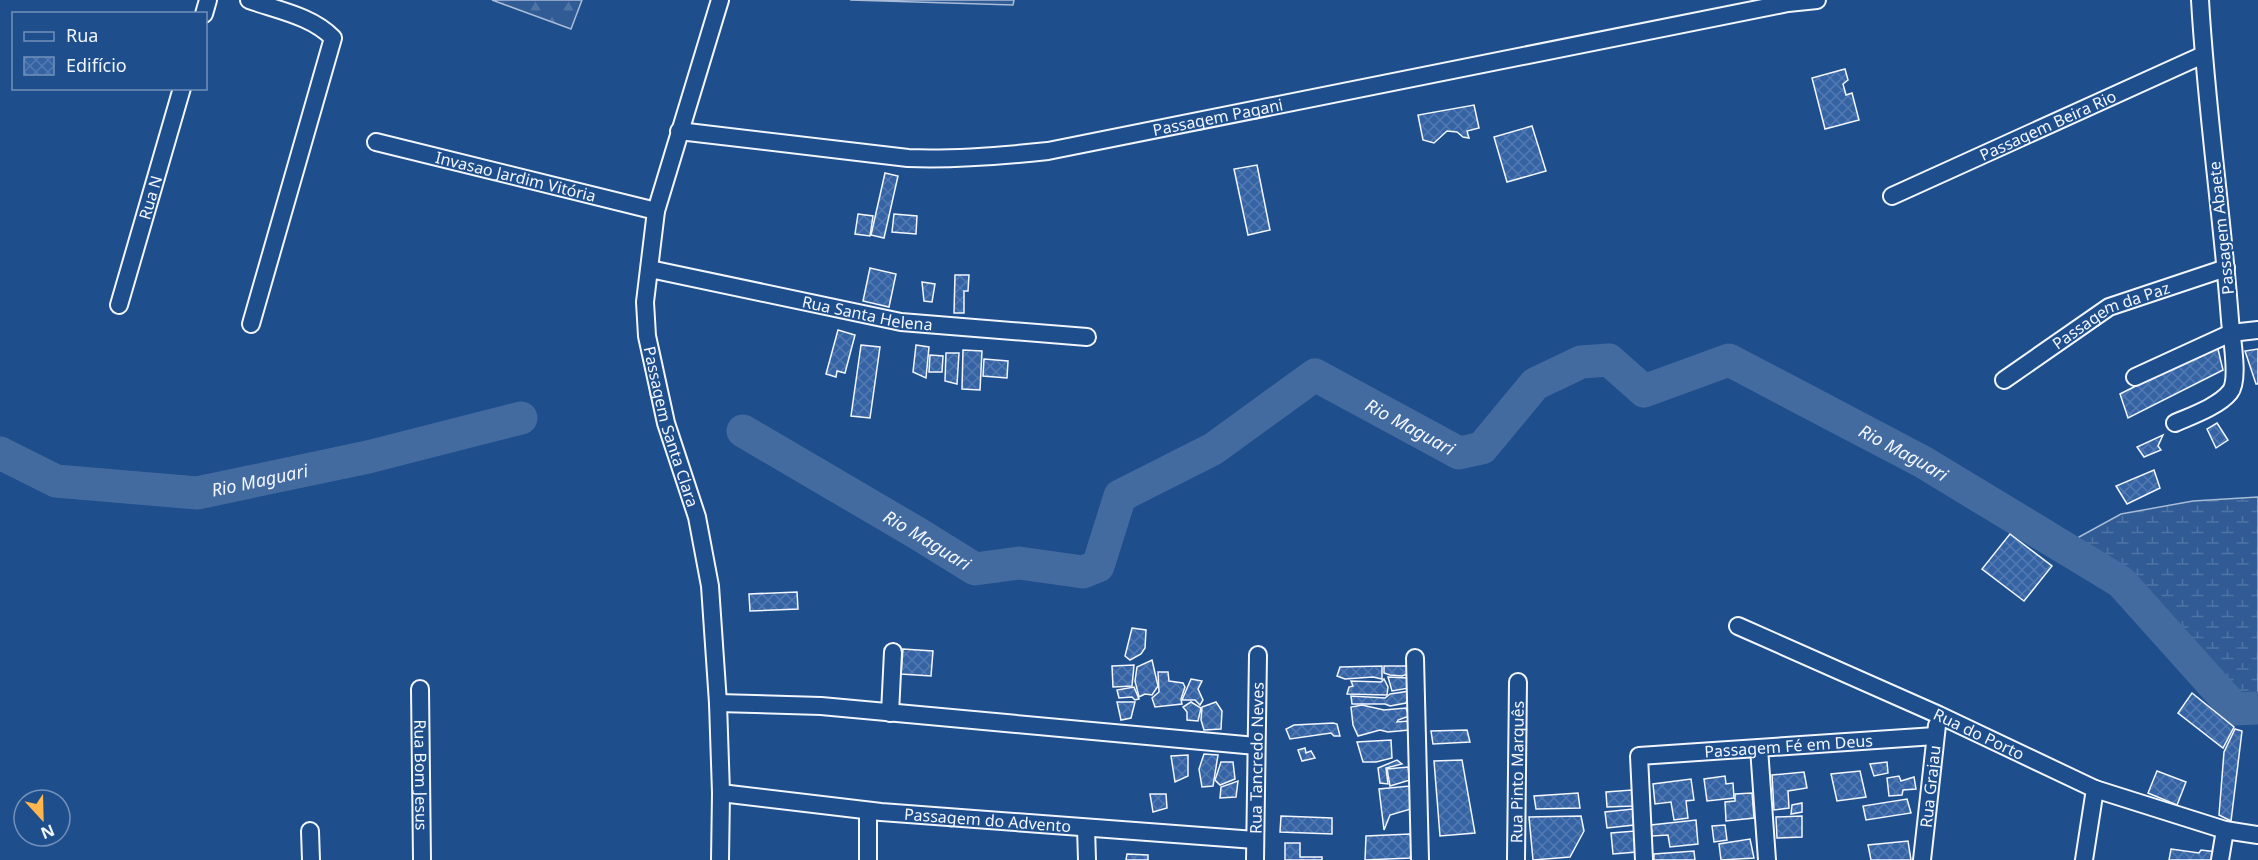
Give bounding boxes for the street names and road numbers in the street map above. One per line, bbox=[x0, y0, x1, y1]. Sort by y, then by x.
street label: Passagem Beira Rio bbox=[1976, 85, 2120, 166]
street label: Passagem Pagani bbox=[1151, 93, 1285, 141]
street label: Invasao Jardim Vitória bbox=[433, 146, 598, 207]
street label: Passagem Abaete bbox=[2203, 160, 2239, 296]
street label: Rua N bbox=[133, 173, 167, 222]
street label: Passagem da Paz bbox=[2048, 277, 2172, 354]
street label: Rua Santa Helena bbox=[800, 290, 934, 336]
street label: Passagem Santa Clara bbox=[639, 344, 704, 510]
street label: Rua Tancredo Neves bbox=[1244, 682, 1269, 834]
street label: Rua Pinto Marquês bbox=[1505, 701, 1529, 843]
street label: Rua do Porto bbox=[1930, 703, 2028, 765]
street label: Rua Bom Jesus bbox=[409, 719, 433, 831]
street label: Passagem Fé em Deus bbox=[1703, 729, 1874, 763]
street label: Rua Grajau bbox=[1915, 744, 1946, 829]
street label: Passagem do Advento bbox=[903, 803, 1072, 837]

